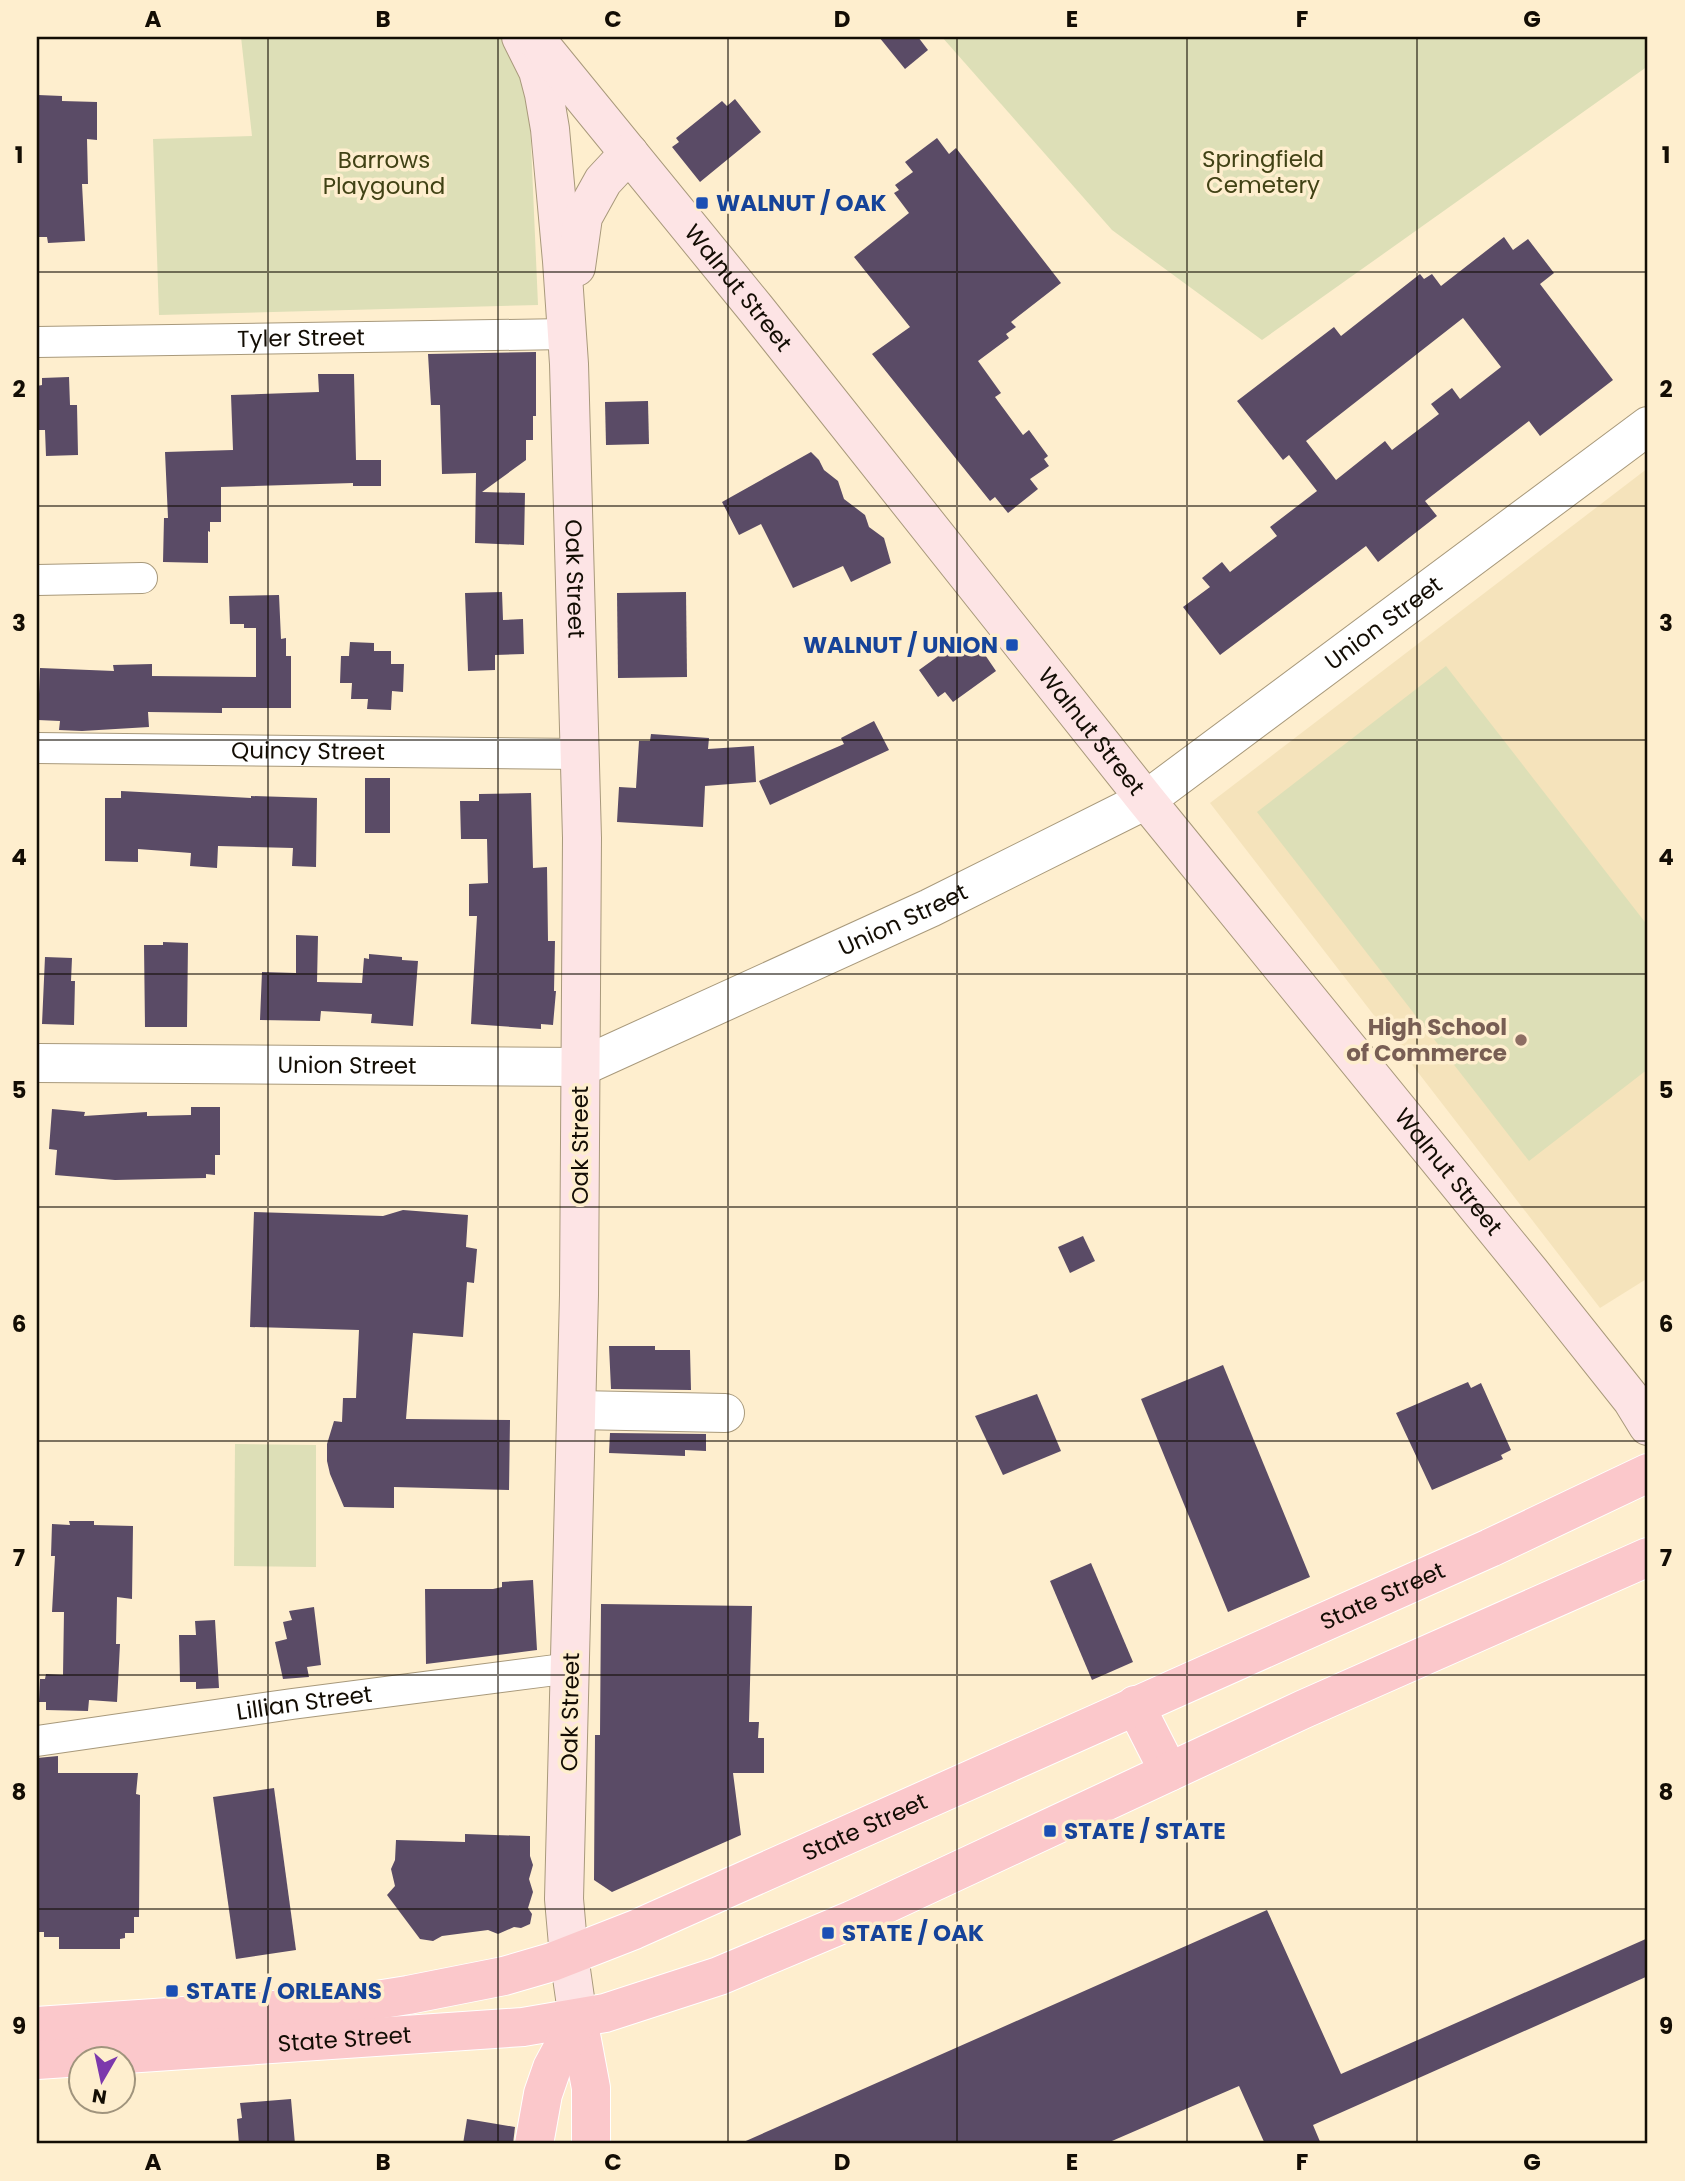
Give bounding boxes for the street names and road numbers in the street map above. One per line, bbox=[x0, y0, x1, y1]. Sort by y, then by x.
street label: Walnut Street bbox=[677, 217, 800, 358]
street label: Tyler Street bbox=[237, 321, 365, 355]
street label: Oak Street bbox=[557, 519, 593, 639]
street label: Union Street bbox=[1318, 569, 1449, 678]
street label: Walnut Street bbox=[1031, 661, 1152, 802]
street label: Quincy Street bbox=[231, 734, 385, 768]
street label: Union Street bbox=[833, 876, 973, 964]
street label: Union Street bbox=[277, 1049, 417, 1082]
street label: Oak Street bbox=[564, 1086, 596, 1204]
street label: Walnut Street bbox=[1387, 1101, 1510, 1242]
street label: State Street bbox=[1315, 1554, 1450, 1638]
street label: Oak Street bbox=[553, 1652, 587, 1772]
street label: Lillian Street bbox=[234, 1678, 374, 1728]
street label: State Street bbox=[797, 1785, 932, 1869]
street label: State Street bbox=[277, 2019, 412, 2060]

